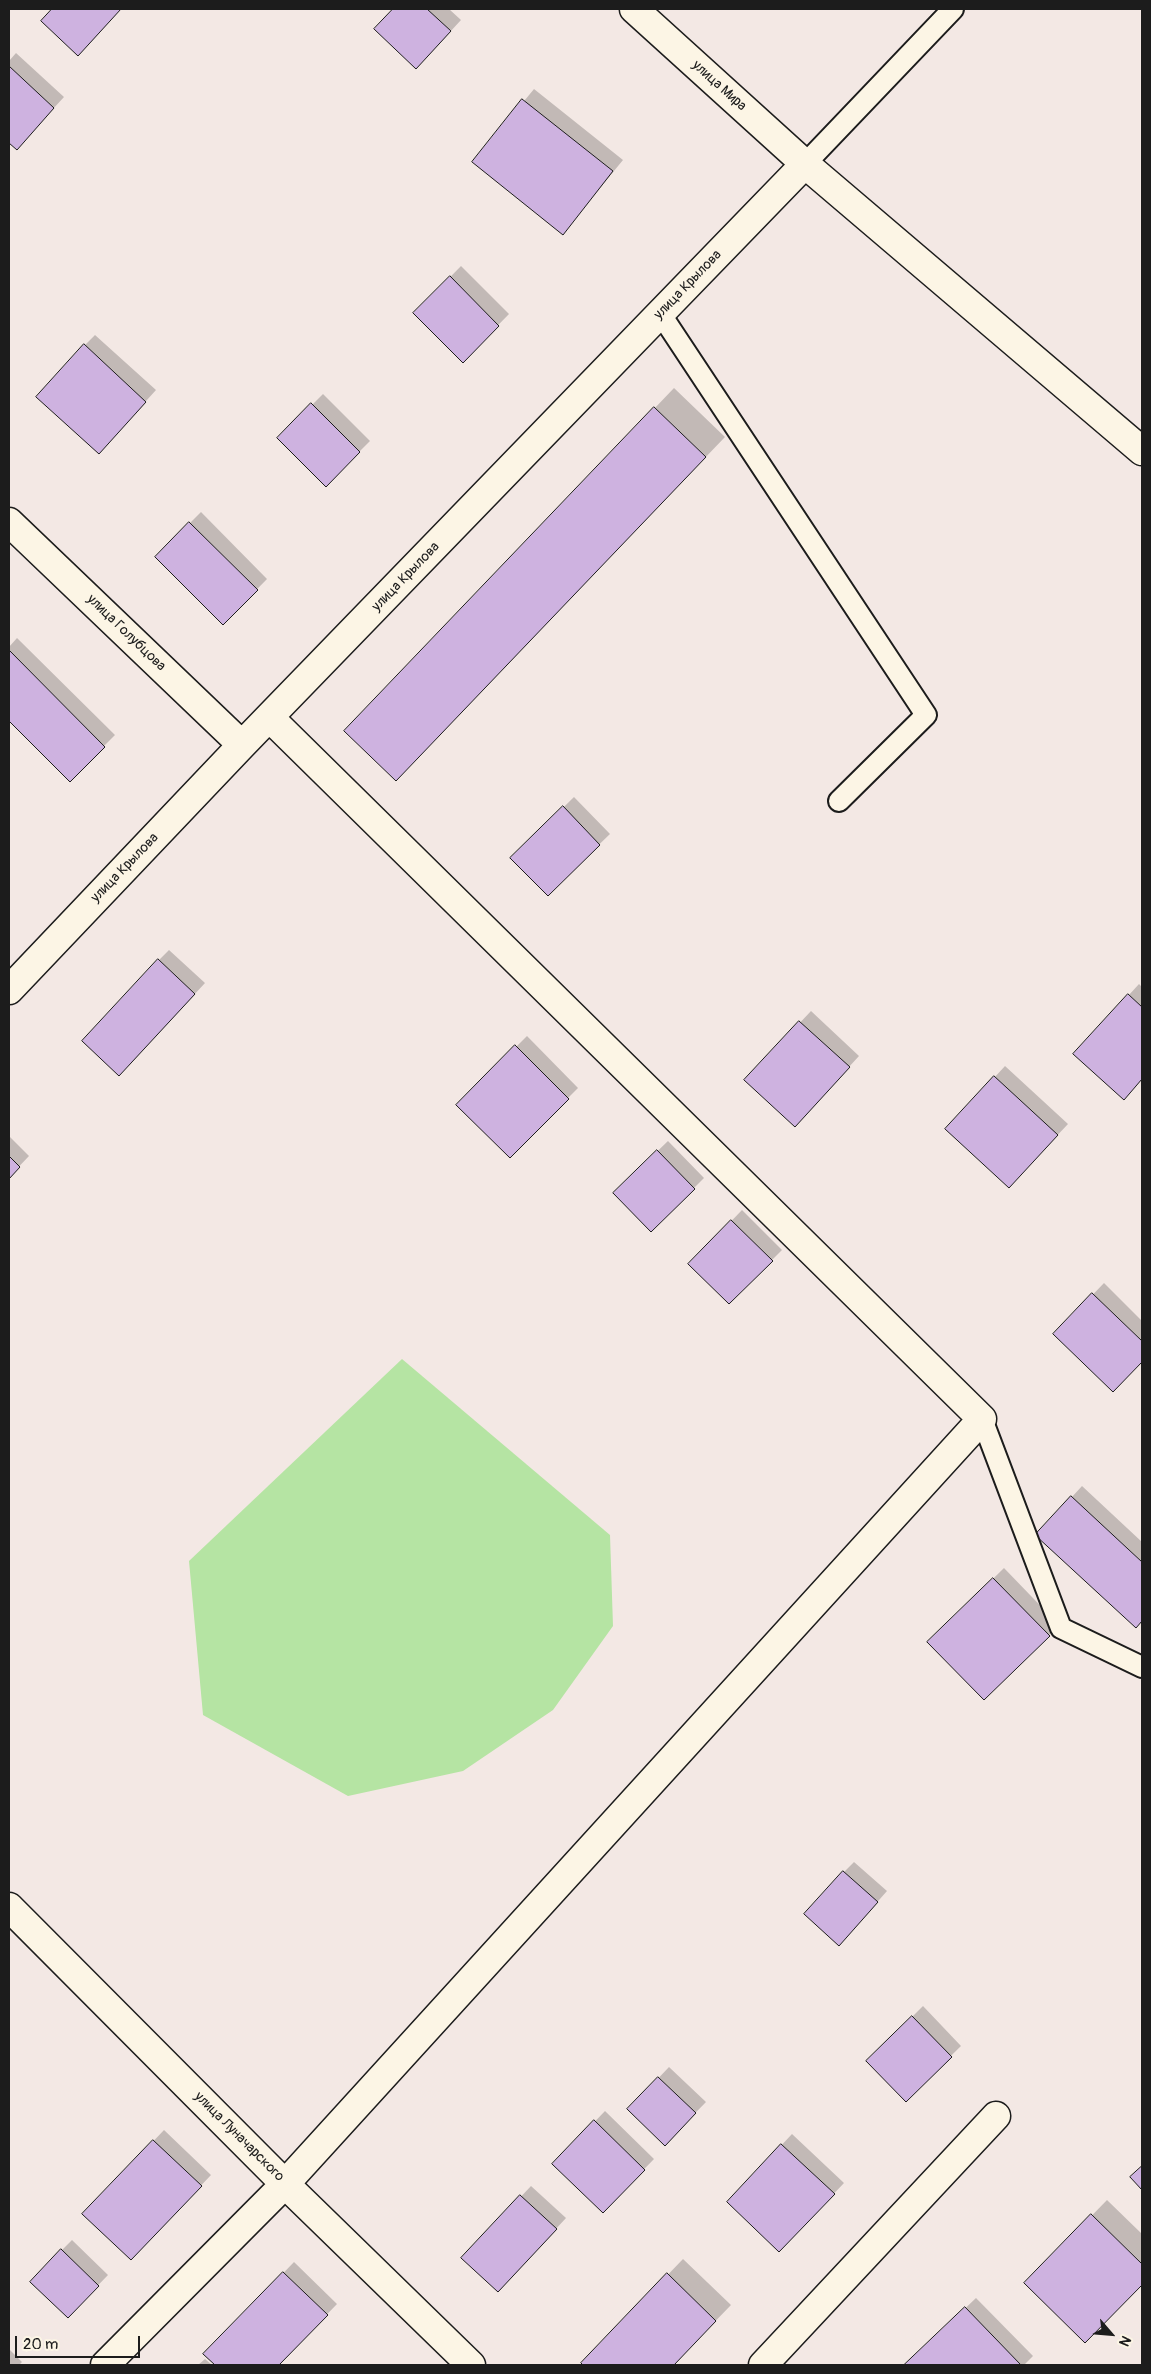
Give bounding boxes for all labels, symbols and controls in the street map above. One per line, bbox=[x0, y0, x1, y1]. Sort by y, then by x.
street label: улица Мира bbox=[688, 57, 750, 115]
street label: улица Крылова bbox=[651, 247, 725, 323]
street label: улица Крылова bbox=[369, 539, 443, 615]
street label: улица Голубцова bbox=[83, 591, 169, 675]
street label: улица Крылова bbox=[88, 830, 162, 906]
street label: улица Луначарского bbox=[191, 2089, 287, 2185]
north arrow bbox=[1086, 2309, 1136, 2359]
scale bar bbox=[18, 2326, 142, 2358]
text: N bbox=[1115, 2333, 1135, 2349]
text: 20 m bbox=[23, 2335, 58, 2354]

